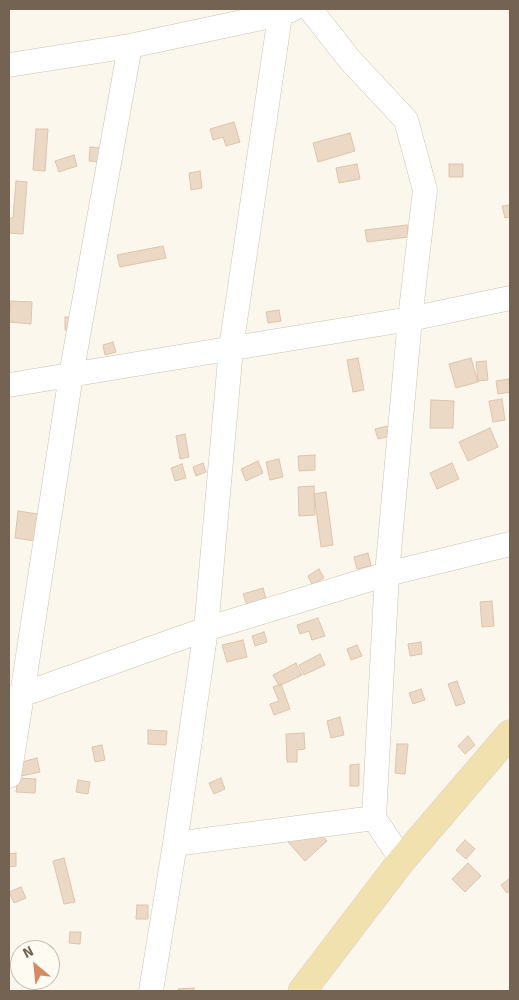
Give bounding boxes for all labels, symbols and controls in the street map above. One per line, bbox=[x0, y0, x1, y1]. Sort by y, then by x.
north arrow bbox=[10, 940, 60, 990]
text: N bbox=[20, 942, 36, 962]

